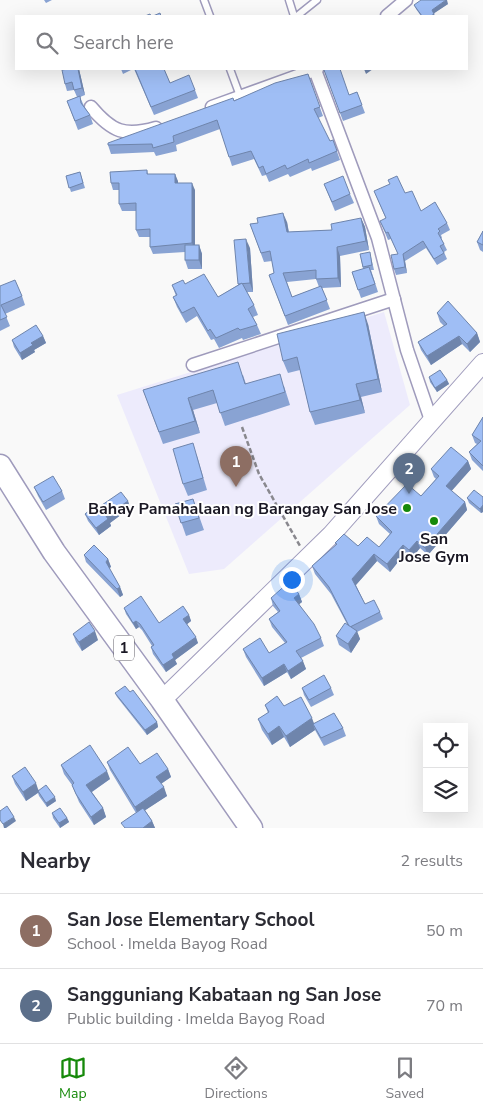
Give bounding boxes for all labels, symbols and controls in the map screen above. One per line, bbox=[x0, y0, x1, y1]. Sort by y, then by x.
search box bbox=[15, 15, 468, 70]
icon: search bbox=[33, 29, 61, 57]
text: Search here bbox=[73, 30, 174, 56]
pin: 1 bbox=[220, 446, 252, 487]
pin: 2 bbox=[393, 453, 425, 494]
place label: Bahay Pamahalaan ng Barangay San Jose bbox=[88, 498, 397, 520]
marker: Bahay Pamahalaan ng Barangay San Jose bbox=[401, 502, 413, 514]
marker: San Jose Gym bbox=[428, 515, 440, 527]
place label: San Jose Gym bbox=[398, 528, 469, 568]
your location bbox=[279, 567, 305, 593]
road number: 1 bbox=[114, 636, 134, 660]
map controls bbox=[423, 723, 468, 813]
button: locate bbox=[423, 723, 468, 768]
button: layers bbox=[423, 768, 468, 813]
text: Nearby bbox=[20, 847, 90, 875]
text: 2 results bbox=[401, 850, 463, 872]
text: San Jose Elementary School bbox=[67, 907, 315, 933]
text: 1 bbox=[31, 920, 41, 942]
text: 50 m bbox=[426, 920, 463, 942]
text: School · Imelda Bayog Road bbox=[67, 933, 268, 955]
text: Sangguniang Kabataan ng San Jose bbox=[67, 982, 381, 1008]
text: 2 bbox=[31, 995, 41, 1017]
text: 70 m bbox=[426, 995, 463, 1017]
text: Public building · Imelda Bayog Road bbox=[67, 1008, 325, 1030]
tab: Map bbox=[59, 1054, 87, 1103]
tab: Directions bbox=[205, 1054, 268, 1103]
tab: Saved bbox=[385, 1054, 424, 1103]

